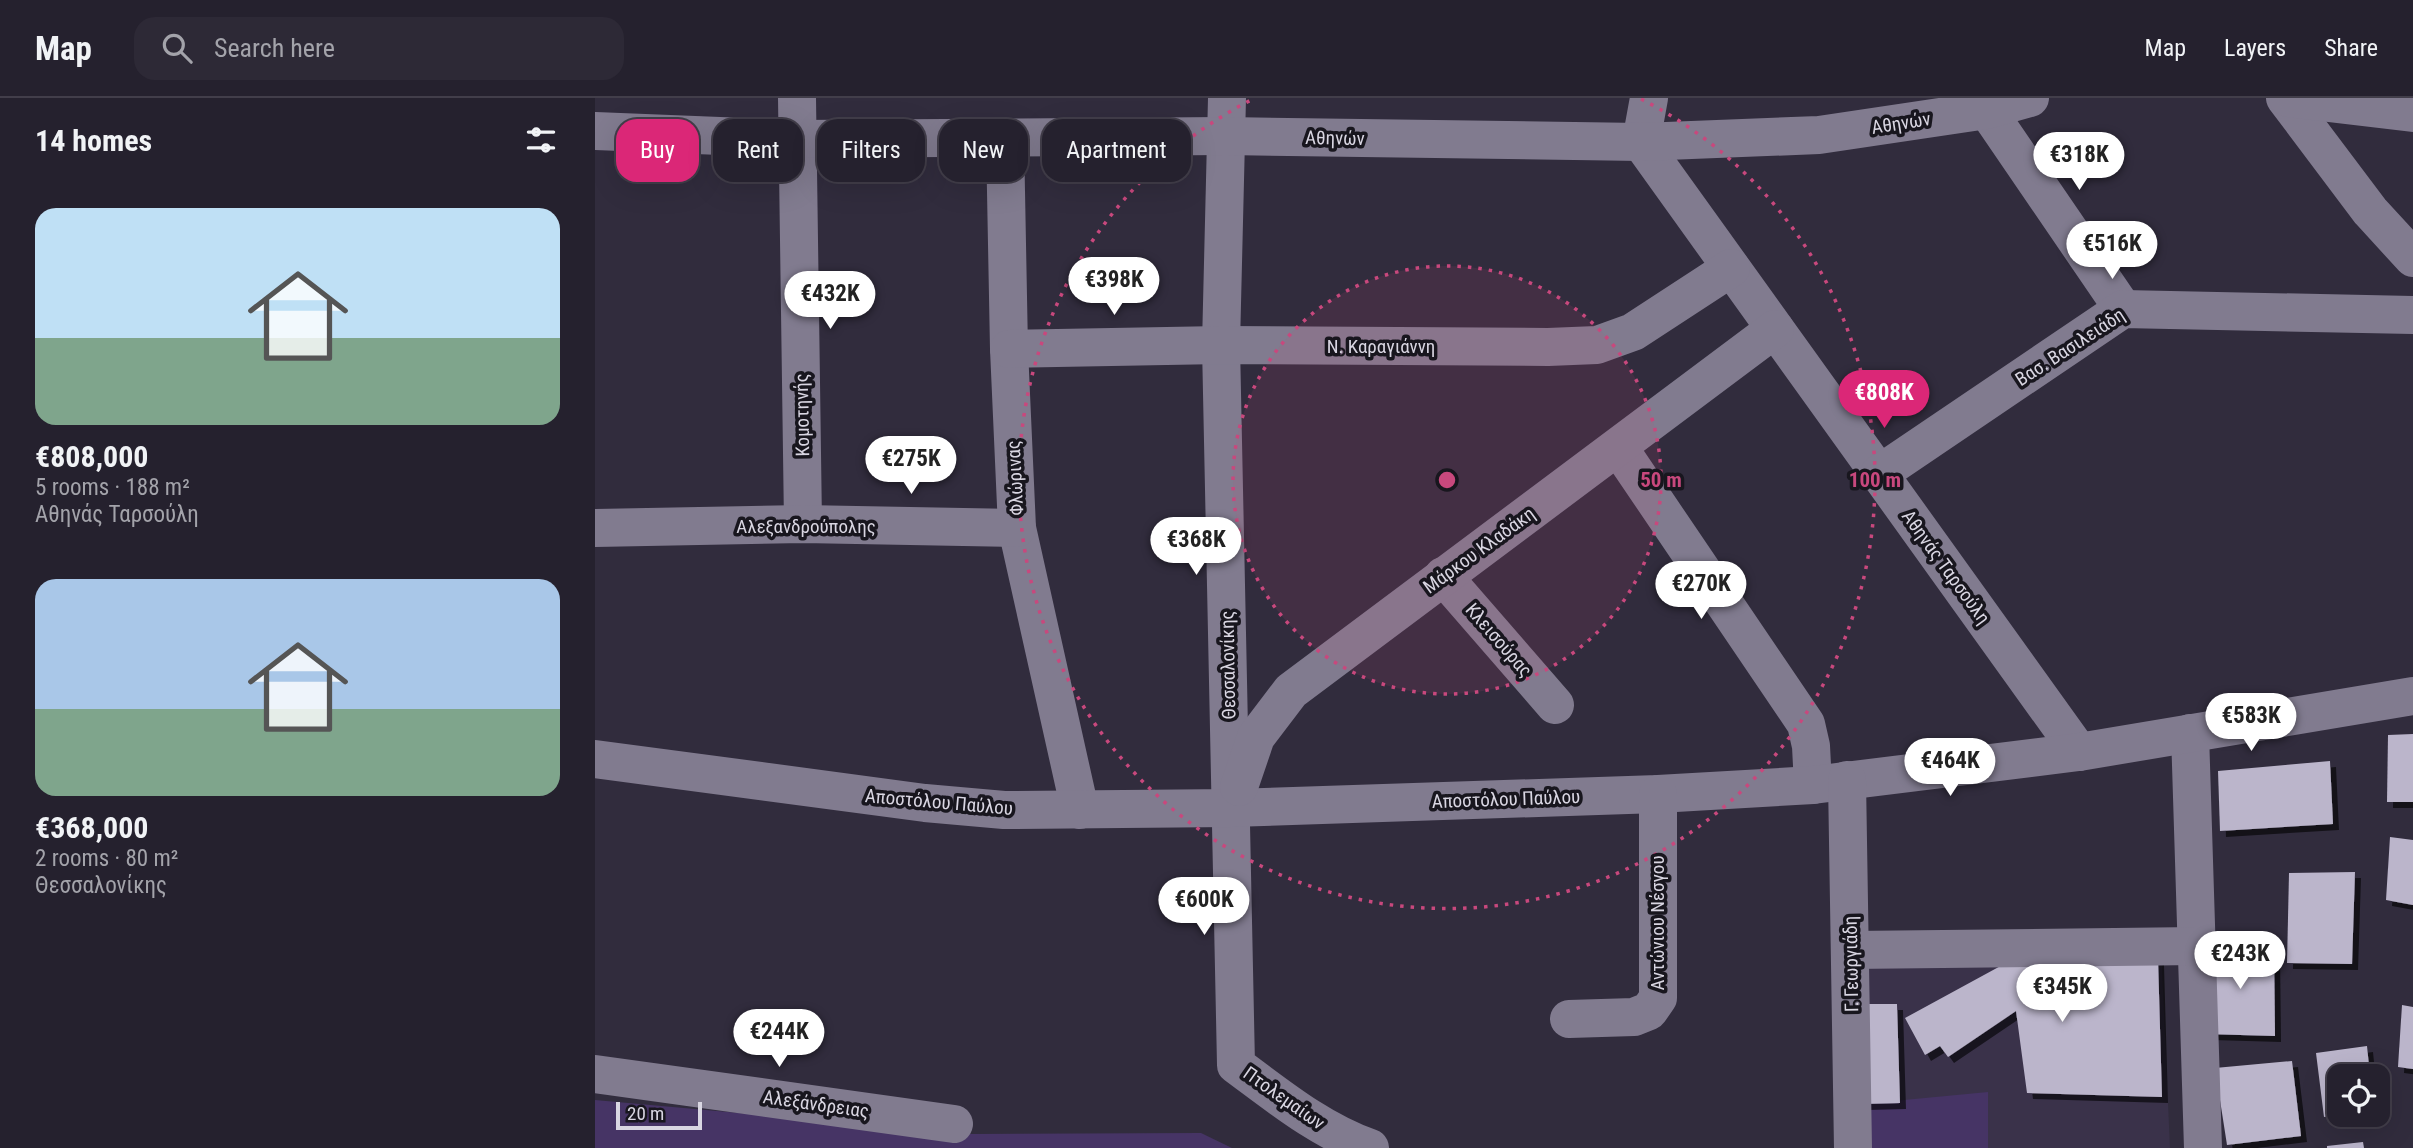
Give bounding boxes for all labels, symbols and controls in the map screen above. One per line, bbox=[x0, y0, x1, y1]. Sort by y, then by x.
search box bbox=[134, 17, 624, 80]
text: Map bbox=[35, 29, 92, 68]
icon: search bbox=[158, 29, 196, 67]
text: Search here bbox=[214, 33, 335, 63]
text: Map bbox=[2145, 34, 2186, 62]
text: Layers bbox=[2224, 34, 2286, 62]
text: Share bbox=[2324, 34, 2378, 62]
street label: Αθηνών bbox=[1870, 107, 1932, 139]
chip: Buy bbox=[616, 119, 699, 182]
chip: Rent bbox=[713, 119, 803, 182]
chip: Filters bbox=[817, 119, 925, 182]
chip: New bbox=[939, 119, 1028, 182]
chip: Apartment bbox=[1042, 119, 1191, 182]
icon: filters bbox=[522, 121, 560, 159]
text: 14 homes bbox=[35, 123, 152, 158]
street label: Αθηνών bbox=[1305, 126, 1365, 150]
pin: €318K bbox=[2030, 132, 2128, 192]
text: €318K bbox=[2049, 141, 2109, 168]
pin: €516K bbox=[2063, 222, 2161, 281]
text: €516K bbox=[2082, 230, 2142, 257]
icon: home bbox=[235, 253, 361, 379]
pin: €398K bbox=[1065, 258, 1163, 317]
text: €398K bbox=[1084, 266, 1144, 293]
pin: €432K bbox=[781, 272, 879, 331]
text: €432K bbox=[800, 280, 860, 307]
street label: Βασ. Βασιλειάδη bbox=[2011, 303, 2129, 391]
street label: Ν. Καραγιάννη bbox=[1327, 335, 1435, 358]
pin: €808K bbox=[1835, 370, 1933, 430]
street label: Κομοτηνής bbox=[790, 373, 814, 457]
text: €808K bbox=[1854, 379, 1914, 406]
pin: €275K bbox=[862, 436, 960, 496]
text: €808,000 bbox=[35, 439, 148, 474]
street label: Φλώρινας bbox=[1002, 440, 1028, 516]
text: €275K bbox=[881, 445, 941, 472]
centre of rings bbox=[1435, 468, 1459, 492]
text: 50 m bbox=[1640, 468, 1682, 492]
text: 100 m bbox=[1849, 468, 1901, 492]
text: 5 rooms · 188 m² bbox=[35, 474, 190, 501]
text: Αθηνάς Ταρσούλη bbox=[35, 501, 199, 528]
street label: Μάρκου Κλαδάκη bbox=[1419, 502, 1539, 598]
street label: Αθηνάς Ταρσούλη bbox=[1897, 505, 1995, 629]
street label: Αλεξανδρούπολης bbox=[736, 515, 876, 538]
pin: €368K bbox=[1147, 518, 1245, 577]
text: €368K bbox=[1166, 526, 1226, 553]
pin: €270K bbox=[1652, 561, 1750, 621]
text: €270K bbox=[1671, 570, 1731, 597]
street label: Κλεισούρας bbox=[1461, 598, 1537, 682]
street label: Θεσσαλονίκης bbox=[1216, 610, 1240, 720]
icon: home bbox=[235, 624, 361, 750]
pin: €583K bbox=[2202, 694, 2300, 753]
text: €583K bbox=[2221, 702, 2281, 729]
pin: €464K bbox=[1901, 738, 1999, 798]
text: €464K bbox=[1920, 747, 1980, 774]
street label: Αποστόλου Παύλου bbox=[864, 784, 1014, 820]
street label: Αποστόλου Παύλου bbox=[1431, 785, 1581, 813]
text: €368,000 bbox=[35, 810, 148, 845]
text: 2 rooms · 80 m² bbox=[35, 845, 178, 872]
street label: Αντώνιου Νέσγου bbox=[1646, 855, 1669, 991]
text: Θεσσαλονίκης bbox=[35, 872, 167, 899]
pin: €600K bbox=[1155, 878, 1253, 937]
text: €600K bbox=[1174, 886, 1234, 913]
street label: Γ. Γεωργιάδη bbox=[1839, 916, 1863, 1012]
pin: €243K bbox=[2191, 932, 2289, 991]
text: €243K bbox=[2210, 940, 2270, 967]
pin: €345K bbox=[2013, 964, 2111, 1024]
text: €345K bbox=[2032, 973, 2092, 1000]
pin: €244K bbox=[730, 1010, 828, 1069]
text: €244K bbox=[749, 1018, 809, 1045]
street label: Πτολεμαίων bbox=[1239, 1062, 1329, 1134]
map controls bbox=[2327, 1064, 2390, 1127]
button: locate bbox=[2327, 1064, 2390, 1127]
street label: Αλεξάνδρειας bbox=[762, 1085, 870, 1123]
scale bar bbox=[616, 1099, 702, 1131]
text: 20 m bbox=[627, 1102, 664, 1125]

